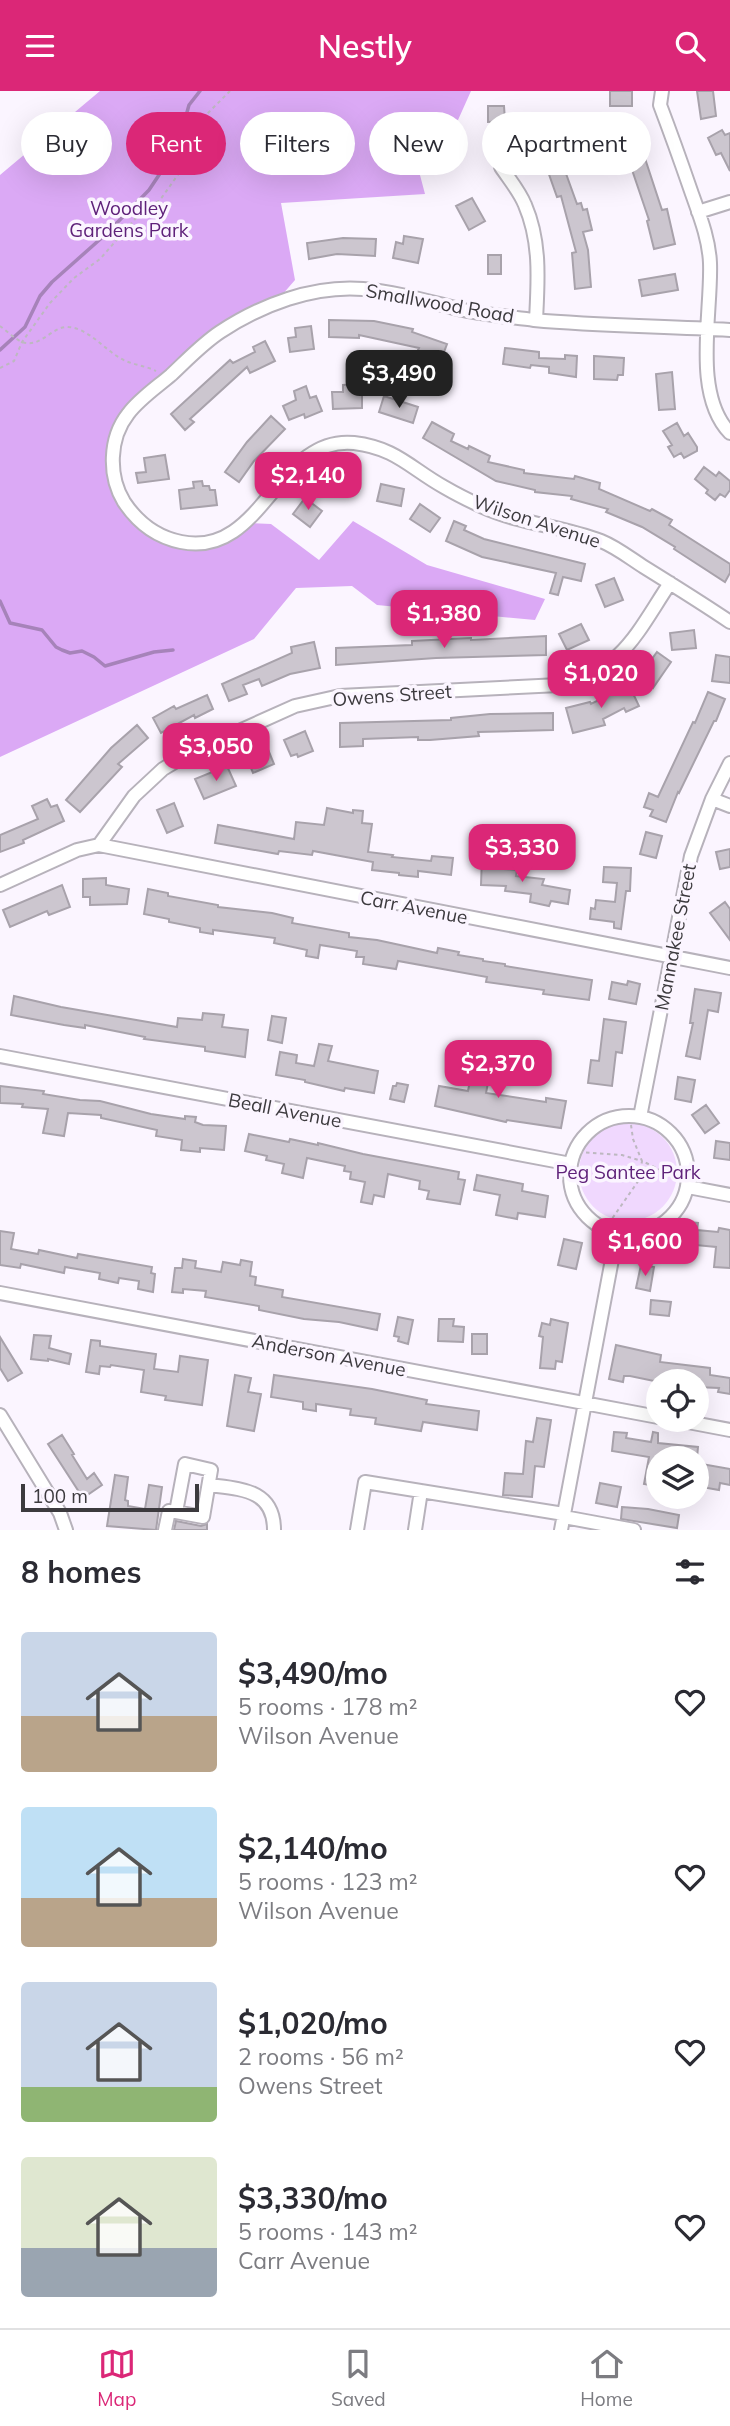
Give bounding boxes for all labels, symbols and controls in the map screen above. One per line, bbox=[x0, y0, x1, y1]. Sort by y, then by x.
text: Nestly bbox=[318, 26, 412, 66]
icon: menu bbox=[21, 27, 59, 65]
icon: search bbox=[671, 27, 709, 65]
chip: Buy bbox=[21, 112, 112, 175]
chip: Rent bbox=[126, 112, 226, 175]
chip: Filters bbox=[240, 112, 355, 175]
chip: New bbox=[369, 112, 468, 175]
chip: Apartment bbox=[482, 112, 651, 175]
park label: Woodley Gardens Park bbox=[69, 196, 189, 242]
street label: Smallwood Road bbox=[364, 278, 516, 328]
pin: $3,490 bbox=[342, 351, 456, 410]
text: $3,490 bbox=[362, 358, 436, 387]
pin: $2,140 bbox=[251, 453, 365, 512]
text: $2,140 bbox=[271, 460, 345, 489]
street label: Wilson Avenue bbox=[470, 489, 604, 553]
pin: $1,380 bbox=[387, 591, 501, 650]
text: $1,380 bbox=[407, 598, 481, 627]
pin: $1,020 bbox=[544, 651, 658, 710]
text: $1,020 bbox=[564, 658, 638, 687]
street label: Owens Street bbox=[332, 679, 453, 711]
pin: $3,050 bbox=[159, 723, 273, 783]
text: $3,050 bbox=[179, 731, 253, 760]
pin: $3,330 bbox=[465, 825, 579, 884]
text: $3,330 bbox=[485, 832, 559, 861]
street label: Mannakee Street bbox=[649, 861, 701, 1012]
street label: Carr Avenue bbox=[358, 885, 470, 929]
pin: $2,370 bbox=[441, 1041, 555, 1100]
text: $2,370 bbox=[461, 1048, 535, 1077]
street label: Beall Avenue bbox=[226, 1087, 344, 1133]
park label: Peg Santee Park bbox=[555, 1160, 701, 1184]
pin: $1,600 bbox=[588, 1219, 702, 1278]
text: $1,600 bbox=[608, 1226, 682, 1255]
street label: Anderson Avenue bbox=[250, 1328, 408, 1382]
map controls bbox=[646, 1369, 709, 1509]
button: locate bbox=[646, 1369, 709, 1432]
button: layers bbox=[646, 1446, 709, 1509]
scale bar bbox=[21, 1481, 200, 1513]
text: 100 m bbox=[32, 1484, 88, 1508]
text: 8 homes bbox=[21, 1553, 142, 1591]
icon: filters bbox=[671, 1553, 709, 1591]
text: $3,490/mo bbox=[238, 1654, 388, 1692]
icon: home bbox=[77, 1660, 161, 1744]
icon: heart bbox=[671, 1683, 709, 1721]
text: 5 rooms · 178 m² bbox=[238, 1692, 418, 1721]
text: Wilson Avenue bbox=[238, 1721, 399, 1750]
text: $2,140/mo bbox=[238, 1829, 388, 1867]
icon: home bbox=[77, 1835, 161, 1919]
icon: heart bbox=[671, 1858, 709, 1896]
text: 5 rooms · 123 m² bbox=[238, 1867, 418, 1896]
text: Wilson Avenue bbox=[238, 1896, 399, 1925]
text: $1,020/mo bbox=[238, 2004, 388, 2042]
icon: home bbox=[77, 2010, 161, 2094]
icon: heart bbox=[671, 2033, 709, 2071]
text: 2 rooms · 56 m² bbox=[238, 2042, 404, 2071]
text: Owens Street bbox=[238, 2071, 383, 2100]
text: $3,330/mo bbox=[238, 2179, 388, 2217]
icon: home bbox=[77, 2185, 161, 2269]
icon: heart bbox=[671, 2208, 709, 2246]
text: 5 rooms · 143 m² bbox=[238, 2217, 418, 2246]
text: Carr Avenue bbox=[238, 2246, 370, 2275]
tab: Map bbox=[97, 2345, 136, 2411]
tab: Saved bbox=[331, 2345, 386, 2411]
tab: Home bbox=[580, 2345, 633, 2411]

